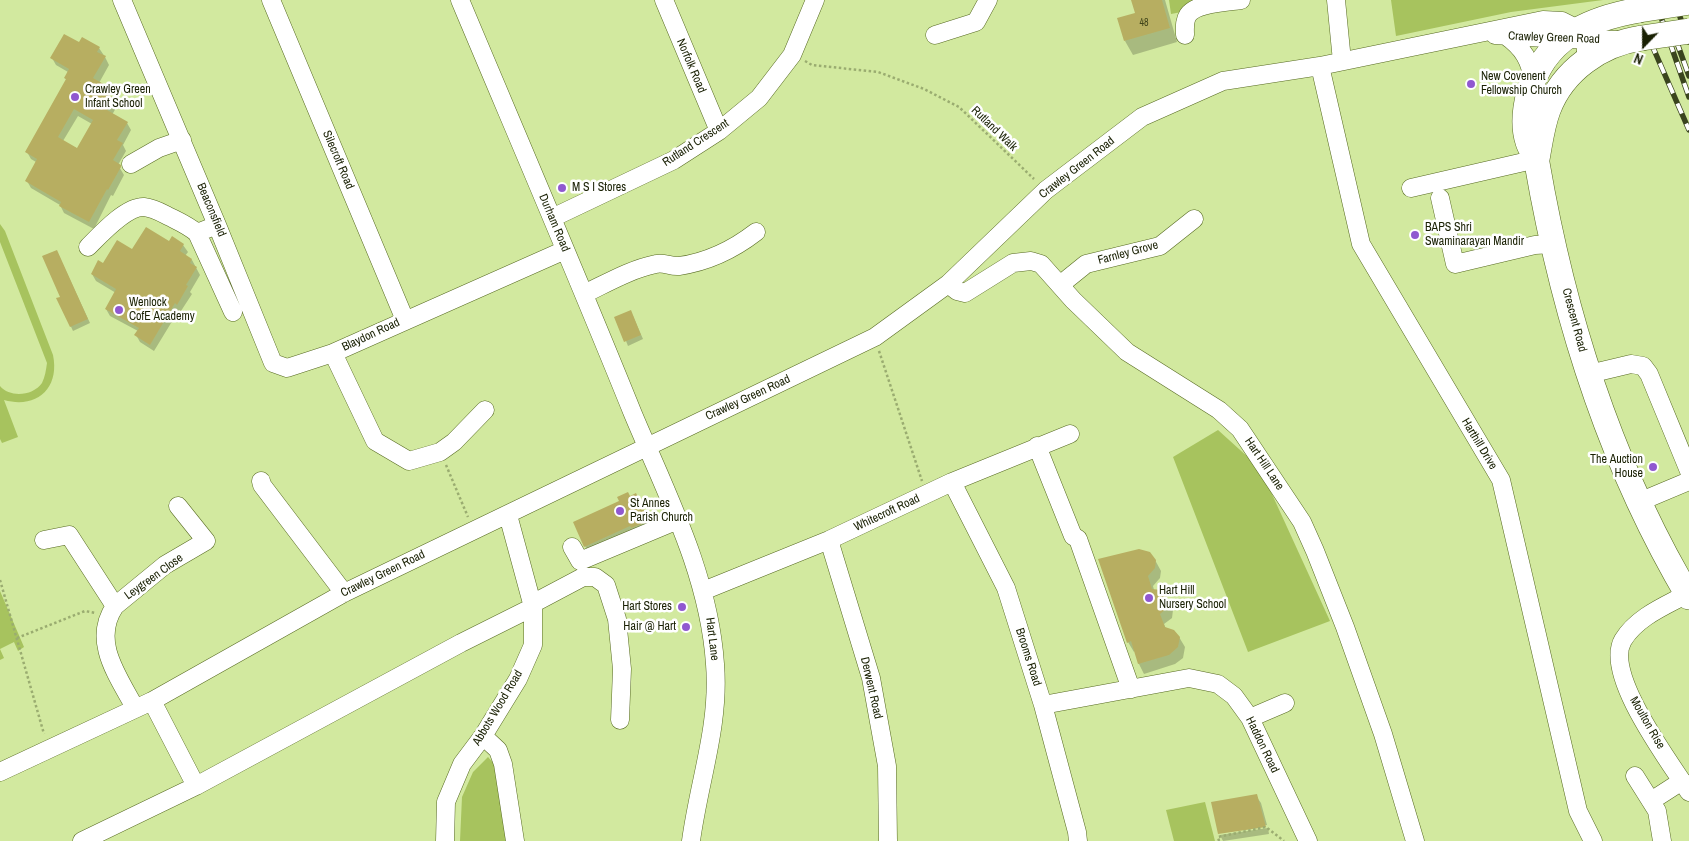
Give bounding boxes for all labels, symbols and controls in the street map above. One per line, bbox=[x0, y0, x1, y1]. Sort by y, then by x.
house number: 48 bbox=[1139, 17, 1149, 29]
north arrow bbox=[1619, 20, 1669, 70]
street label: Crawley Green Road bbox=[1508, 29, 1600, 47]
street label: Norfolk Road bbox=[673, 37, 709, 95]
text: N bbox=[1631, 49, 1646, 69]
place label: New Covenent Fellowship Church bbox=[1481, 70, 1562, 98]
marker: New Covenent Fellowship Church bbox=[1465, 78, 1477, 90]
place label: Crawley Green Infant School bbox=[85, 83, 151, 111]
marker: Crawley Green Infant School bbox=[69, 91, 81, 103]
street label: Rutland Walk bbox=[968, 104, 1020, 154]
street label: Rutland Crescent bbox=[660, 116, 732, 170]
street label: Silecroft Road bbox=[319, 128, 357, 192]
street label: Crawley Green Road bbox=[1036, 134, 1118, 202]
street label: Beaconsfield bbox=[193, 181, 229, 239]
place label: M S I Stores bbox=[572, 181, 626, 195]
marker: M S I Stores bbox=[556, 182, 568, 194]
street label: Durham Road bbox=[535, 192, 573, 254]
place label: BAPS Shri Swaminarayan Mandir bbox=[1425, 221, 1524, 249]
marker: BAPS Shri Swaminarayan Mandir bbox=[1409, 229, 1421, 241]
street label: Farnley Grove bbox=[1096, 238, 1160, 268]
street label: Crescent Road bbox=[1559, 286, 1589, 354]
place label: Wenlock CofE Academy bbox=[129, 296, 195, 324]
marker: Wenlock CofE Academy bbox=[113, 304, 125, 316]
street label: Blaydon Road bbox=[340, 315, 402, 355]
street label: Crawley Green Road bbox=[703, 372, 793, 424]
street label: Harthill Drive bbox=[1458, 416, 1500, 472]
street label: Hart Hill Lane bbox=[1241, 435, 1287, 493]
place label: The Auction House bbox=[1590, 453, 1643, 481]
marker: The Auction House bbox=[1647, 461, 1659, 473]
street label: Whitecroft Road bbox=[852, 491, 922, 535]
place label: St Annes Parish Church bbox=[630, 497, 693, 525]
marker: St Annes Parish Church bbox=[614, 505, 626, 517]
street label: Crawley Green Road bbox=[339, 547, 427, 601]
street label: Leygreen Close bbox=[122, 551, 186, 603]
place label: Hart Hill Nursery School bbox=[1159, 584, 1226, 612]
marker: Hart Hill Nursery School bbox=[1143, 592, 1155, 604]
place label: Hart Stores bbox=[622, 600, 672, 614]
marker: Hart Stores bbox=[676, 601, 688, 613]
street label: Hart Lane bbox=[702, 617, 722, 661]
place label: Hair @ Hart bbox=[623, 620, 676, 634]
marker: Hair @ Hart bbox=[680, 621, 692, 633]
street label: Brooms Road bbox=[1012, 626, 1044, 688]
street label: Derwent Road bbox=[857, 656, 885, 720]
street label: Abbots Wood Road bbox=[470, 668, 526, 748]
street label: Moulton Rise bbox=[1626, 694, 1668, 752]
street label: Haddon Road bbox=[1242, 715, 1282, 775]

